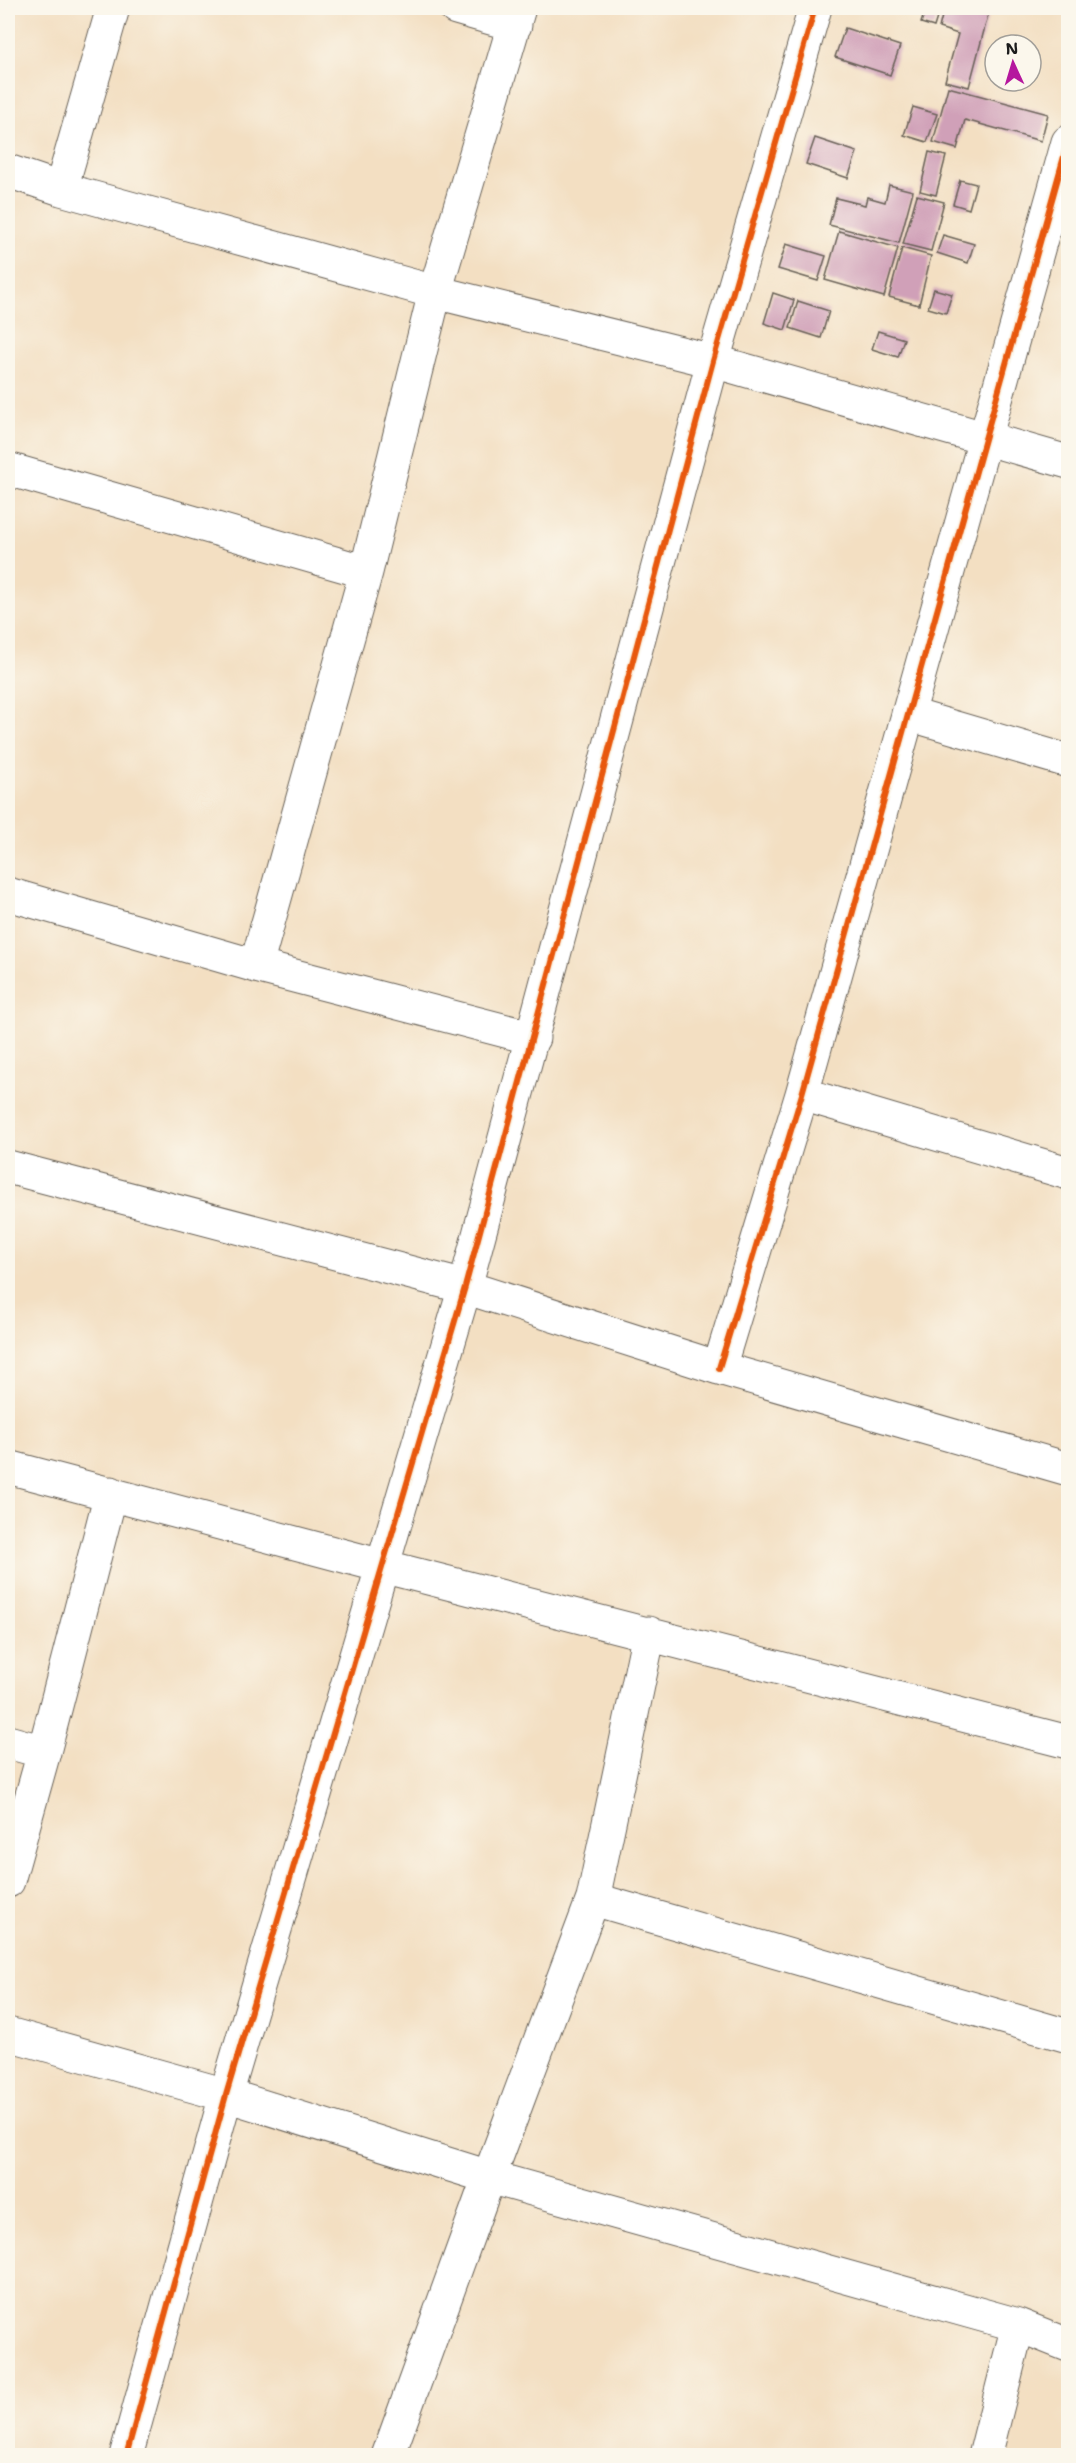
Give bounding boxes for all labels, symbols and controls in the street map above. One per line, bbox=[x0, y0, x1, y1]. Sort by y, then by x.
north arrow bbox=[983, 33, 1043, 93]
text: N bbox=[1005, 38, 1019, 59]

